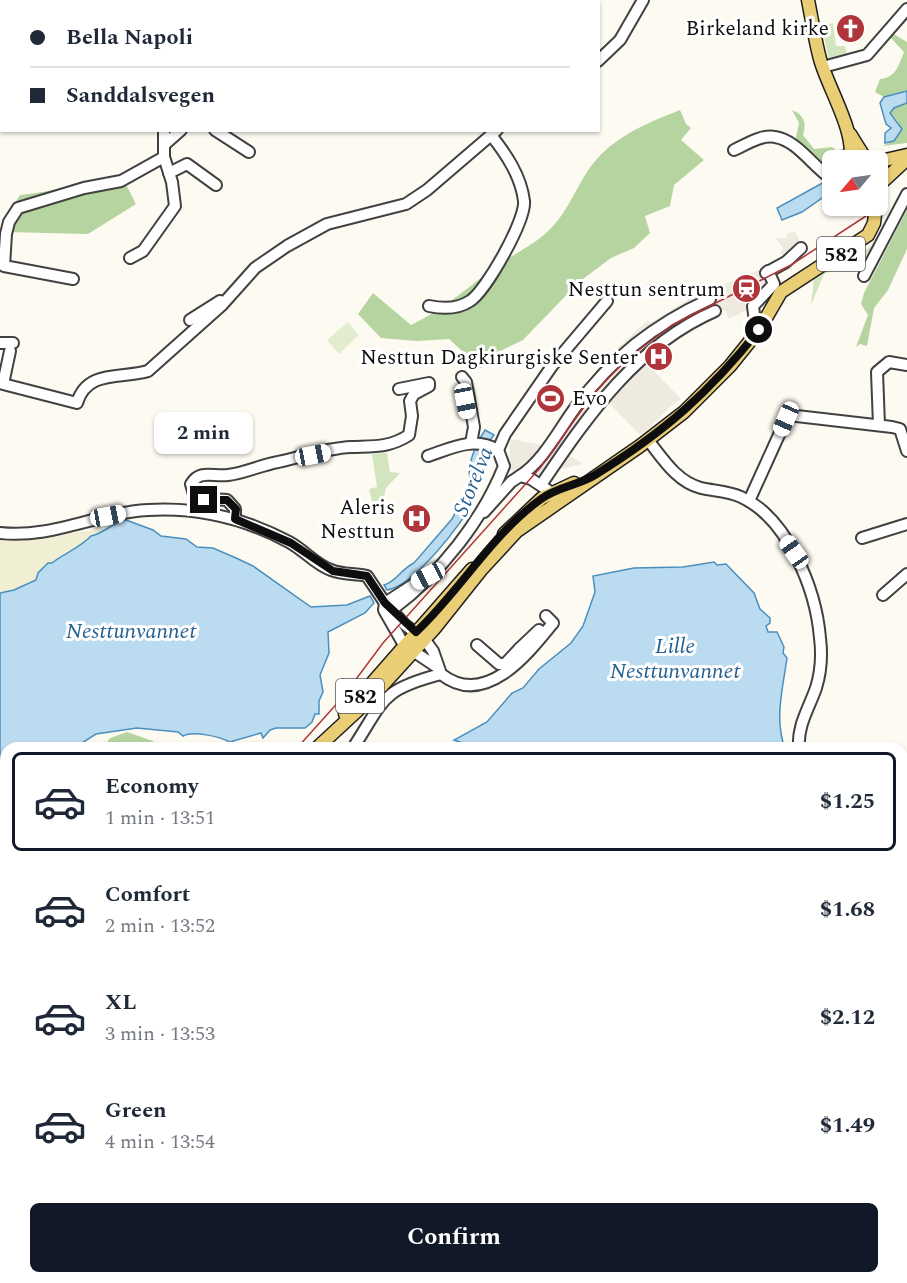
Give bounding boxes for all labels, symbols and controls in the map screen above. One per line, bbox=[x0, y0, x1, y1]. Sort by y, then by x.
church icon: Birkeland kirke bbox=[834, 12, 866, 44]
place label: Birkeland kirke bbox=[685, 13, 829, 45]
text: Bella Napoli bbox=[66, 21, 193, 54]
text: Sanddalsvegen bbox=[66, 79, 215, 112]
north arrow bbox=[822, 150, 888, 216]
map controls bbox=[822, 150, 888, 216]
road number: 582 bbox=[817, 237, 865, 271]
station icon: Nesttun sentrum bbox=[730, 273, 762, 305]
place label: Nesttun sentrum bbox=[568, 274, 725, 306]
route start bbox=[745, 316, 772, 343]
hospital icon: Nesttun Dagkirurgiske Senter bbox=[643, 341, 675, 373]
place label: Nesttun Dagkirurgiske Senter bbox=[360, 342, 638, 374]
car bbox=[453, 382, 477, 420]
sports icon: Evo bbox=[535, 382, 567, 414]
place label: Evo bbox=[572, 383, 607, 415]
car bbox=[770, 399, 802, 439]
callout: 2 min bbox=[154, 413, 254, 455]
text: 2 min bbox=[177, 418, 230, 448]
water label: Storelva bbox=[445, 442, 502, 521]
car bbox=[294, 443, 332, 467]
route end bbox=[190, 486, 217, 513]
place label: Aleris Nesttun bbox=[320, 492, 395, 548]
hospital icon: Aleris Nesttun bbox=[400, 503, 432, 535]
car bbox=[89, 504, 127, 528]
car bbox=[776, 532, 812, 572]
car bbox=[408, 560, 448, 592]
water label: Nesttunvannet bbox=[66, 615, 197, 648]
water label: Lille Nesttunvannet bbox=[610, 630, 741, 688]
road number: 582 bbox=[336, 679, 384, 713]
text: Economy bbox=[105, 770, 198, 803]
icon: car bbox=[33, 775, 87, 829]
text: $1.25 bbox=[820, 785, 875, 818]
text: 1 min · 13:51 bbox=[105, 803, 215, 833]
text: Comfort bbox=[105, 878, 190, 911]
icon: car bbox=[33, 883, 87, 937]
text: $1.68 bbox=[820, 893, 875, 926]
text: 2 min · 13:52 bbox=[105, 911, 215, 941]
text: XL bbox=[105, 986, 136, 1019]
icon: car bbox=[33, 991, 87, 1045]
text: $2.12 bbox=[820, 1001, 875, 1034]
text: 3 min · 13:53 bbox=[105, 1019, 215, 1049]
text: Green bbox=[105, 1094, 167, 1127]
icon: car bbox=[33, 1099, 87, 1153]
text: $1.49 bbox=[820, 1109, 875, 1142]
text: 4 min · 13:54 bbox=[105, 1127, 215, 1157]
button: Confirm bbox=[30, 1203, 878, 1272]

